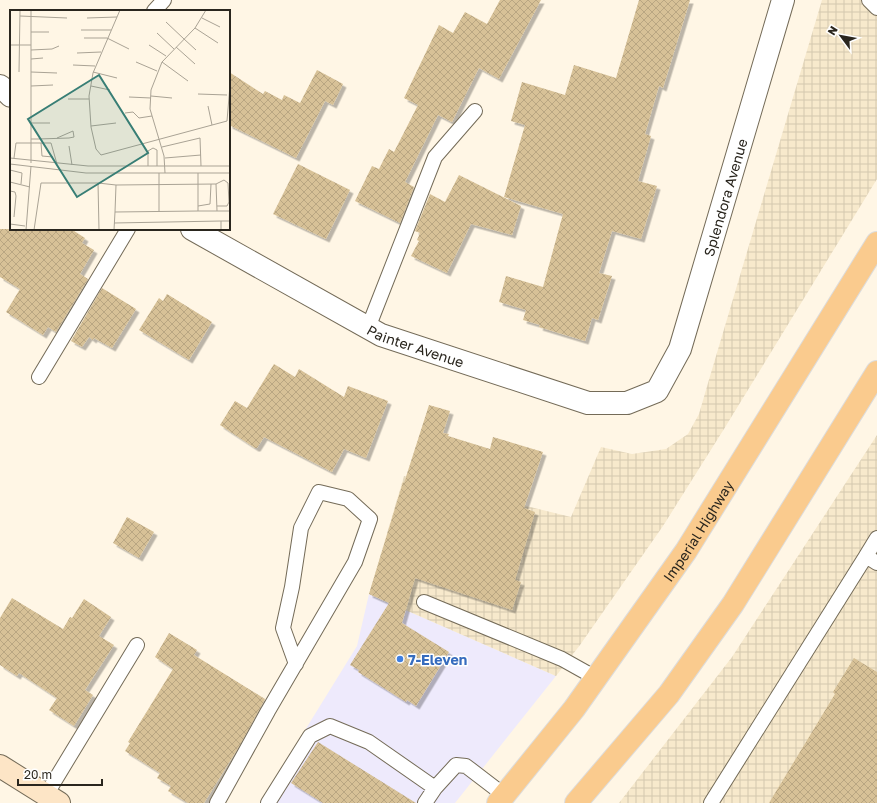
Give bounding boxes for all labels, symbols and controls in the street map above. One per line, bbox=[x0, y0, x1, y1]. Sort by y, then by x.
inset map bbox=[10, 10, 230, 230]
north arrow bbox=[821, 16, 861, 56]
text: N bbox=[824, 23, 840, 37]
street label: Splendora Avenue bbox=[699, 136, 750, 258]
street label: Painter Avenue bbox=[364, 321, 466, 370]
street label: Imperial Highway bbox=[659, 477, 736, 584]
place label: 7-Eleven bbox=[408, 651, 467, 668]
marker: 7-Eleven bbox=[395, 654, 405, 664]
scale bar bbox=[18, 761, 102, 787]
text: 20 m bbox=[24, 767, 52, 782]

